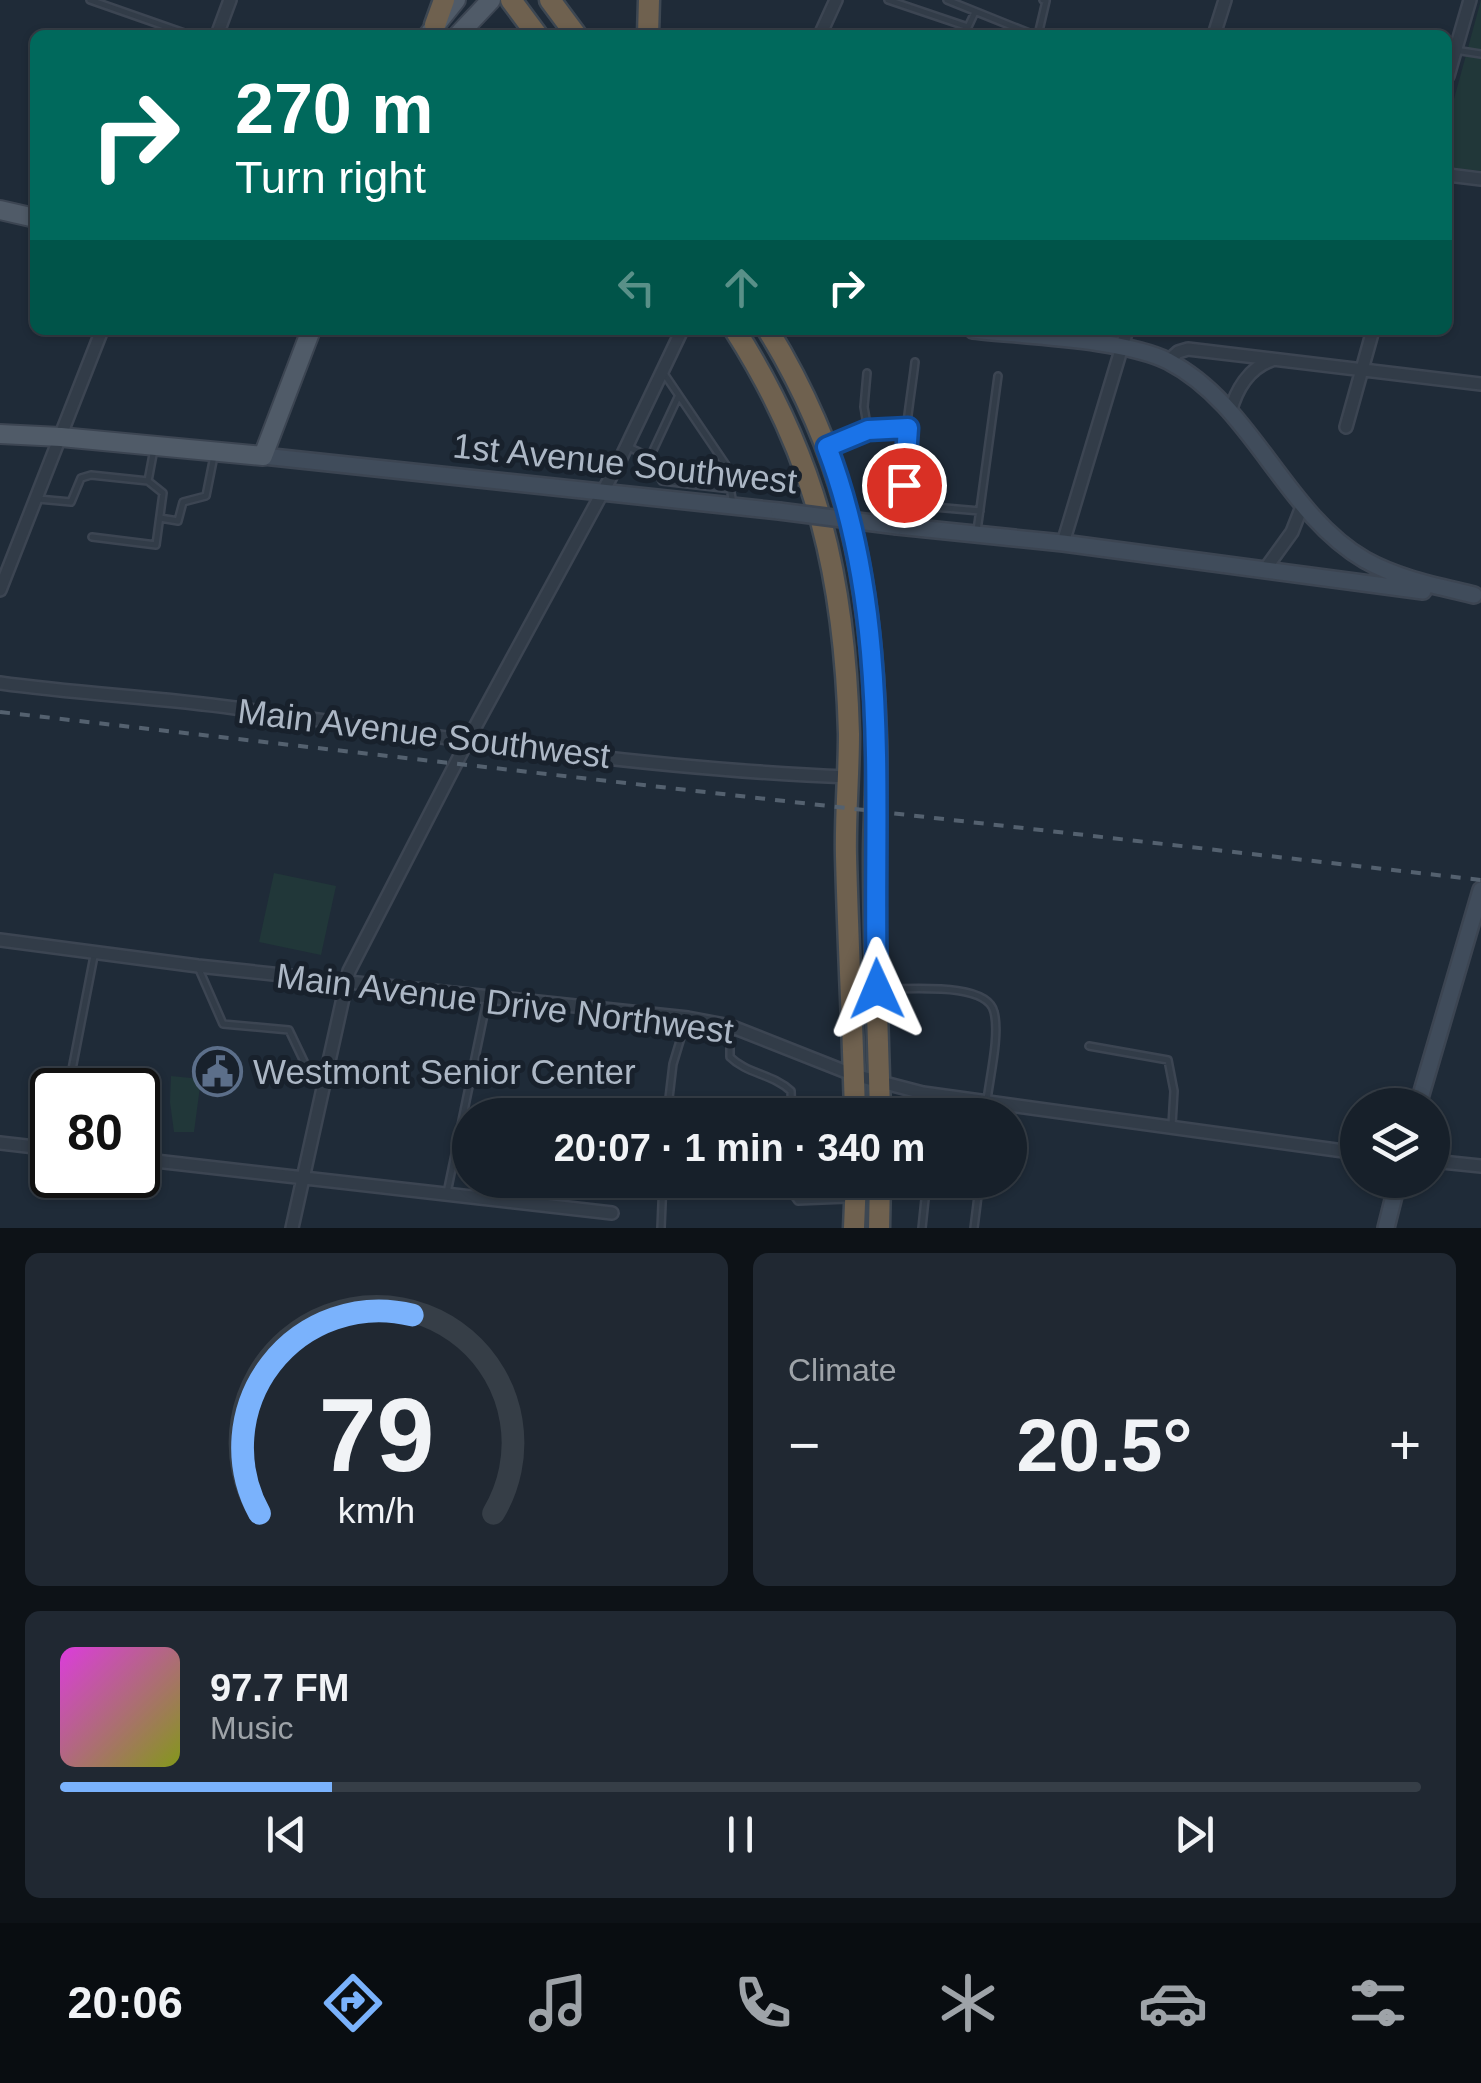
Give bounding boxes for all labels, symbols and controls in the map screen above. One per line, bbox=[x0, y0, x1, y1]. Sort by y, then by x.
icon: right bbox=[70, 70, 200, 200]
text: 270 m bbox=[235, 70, 433, 148]
text: Turn right bbox=[235, 152, 426, 203]
icon: left bbox=[609, 260, 664, 315]
icon: ahead bbox=[714, 260, 769, 315]
icon: right bbox=[819, 260, 874, 315]
street label: 1st Avenue Southwest bbox=[451, 426, 799, 500]
pin bbox=[862, 443, 947, 528]
icon: arrive bbox=[877, 458, 932, 513]
street label: Main Avenue Southwest bbox=[236, 691, 613, 775]
position arrow bbox=[825, 937, 929, 1041]
street label: Main Avenue Drive Northwest bbox=[274, 956, 736, 1050]
public building icon: Westmont Senior Center bbox=[192, 1045, 244, 1097]
place label: Westmont Senior Center bbox=[253, 1052, 636, 1091]
speed limit sign: 80 bbox=[30, 1068, 160, 1198]
map controls bbox=[1340, 1088, 1450, 1198]
button: layers bbox=[1340, 1088, 1450, 1198]
text: 20:07 · 1 min · 340 m bbox=[554, 1127, 925, 1169]
text: Climate bbox=[788, 1352, 896, 1388]
text: 79 bbox=[319, 1377, 434, 1493]
text: 20.5° bbox=[1017, 1403, 1192, 1487]
text: − bbox=[788, 1414, 820, 1476]
text: + bbox=[1389, 1414, 1421, 1476]
text: km/h bbox=[338, 1491, 415, 1531]
text: 97.7 FM bbox=[210, 1667, 349, 1709]
text: Music bbox=[210, 1710, 294, 1746]
icon: previous bbox=[259, 1807, 314, 1862]
icon: pause bbox=[713, 1807, 768, 1862]
icon: next bbox=[1167, 1807, 1222, 1862]
icon: directions bbox=[318, 1968, 388, 2038]
icon: music bbox=[523, 1968, 593, 2038]
icon: phone bbox=[728, 1968, 798, 2038]
icon: climate bbox=[933, 1968, 1003, 2038]
icon: car bbox=[1138, 1968, 1208, 2038]
icon: filters bbox=[1343, 1968, 1413, 2038]
text: 20:06 bbox=[68, 1977, 183, 2028]

